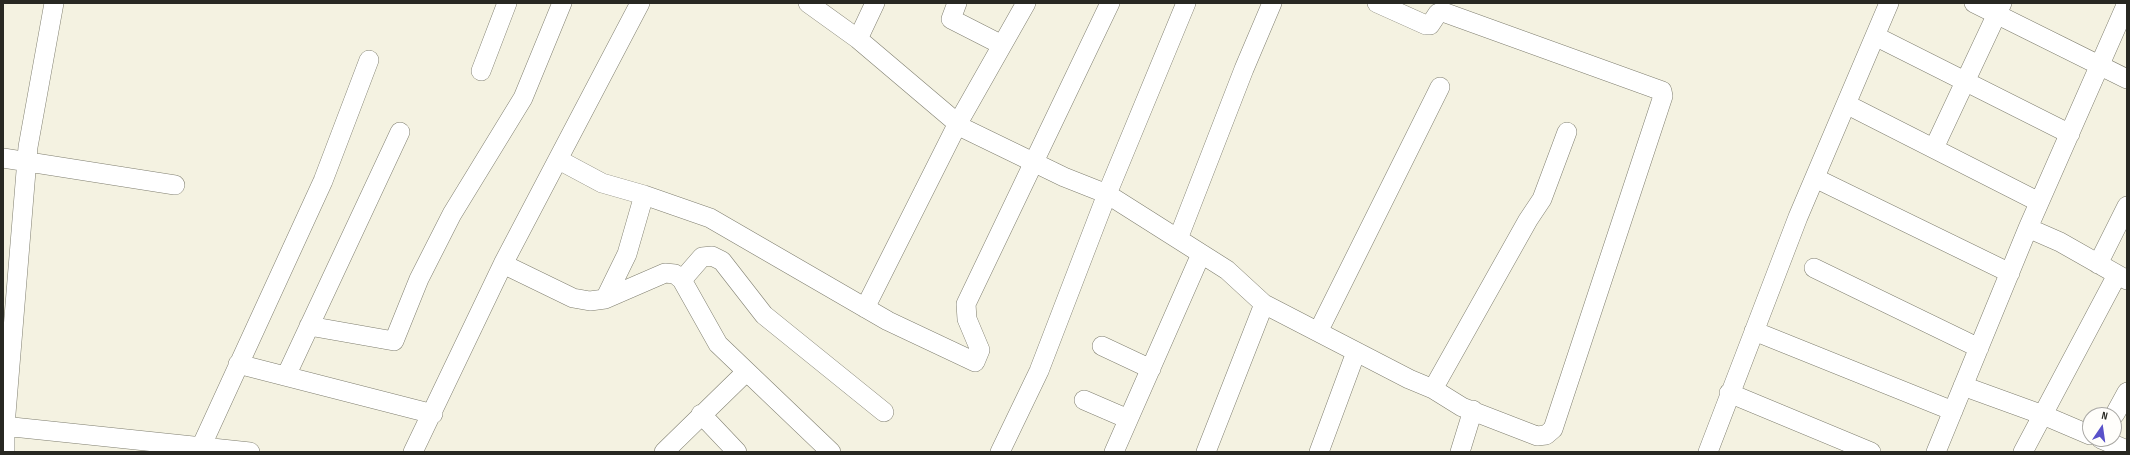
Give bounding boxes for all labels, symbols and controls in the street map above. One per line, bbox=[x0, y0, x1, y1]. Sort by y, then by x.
north arrow bbox=[2082, 407, 2122, 447]
text: N bbox=[2100, 409, 2109, 423]

